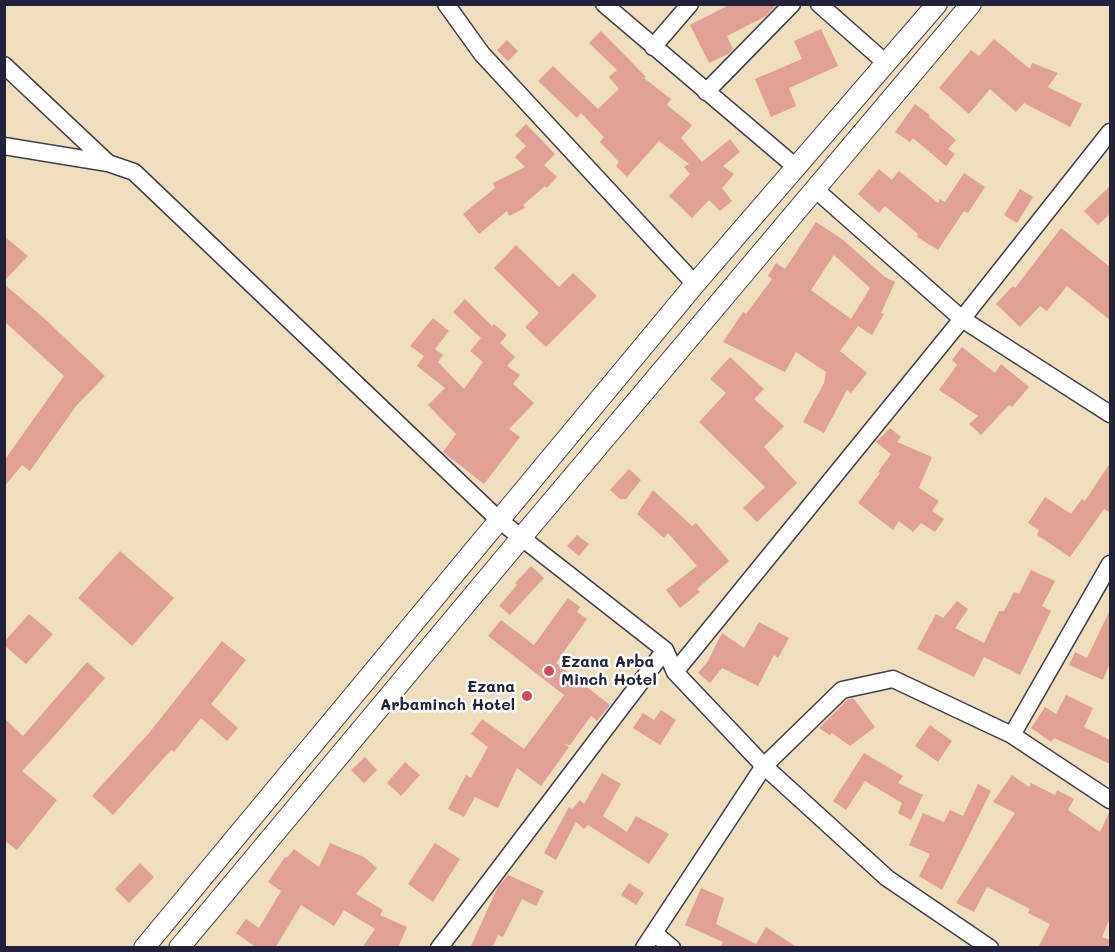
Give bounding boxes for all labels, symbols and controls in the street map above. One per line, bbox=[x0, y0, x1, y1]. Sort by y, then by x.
place label: Ezana Arba Minch Hotel bbox=[561, 652, 657, 690]
marker: Ezana Arba Minch Hotel bbox=[542, 664, 556, 678]
place label: Ezana Arbaminch Hotel bbox=[380, 677, 515, 715]
marker: Ezana Arbaminch Hotel bbox=[520, 689, 534, 703]

